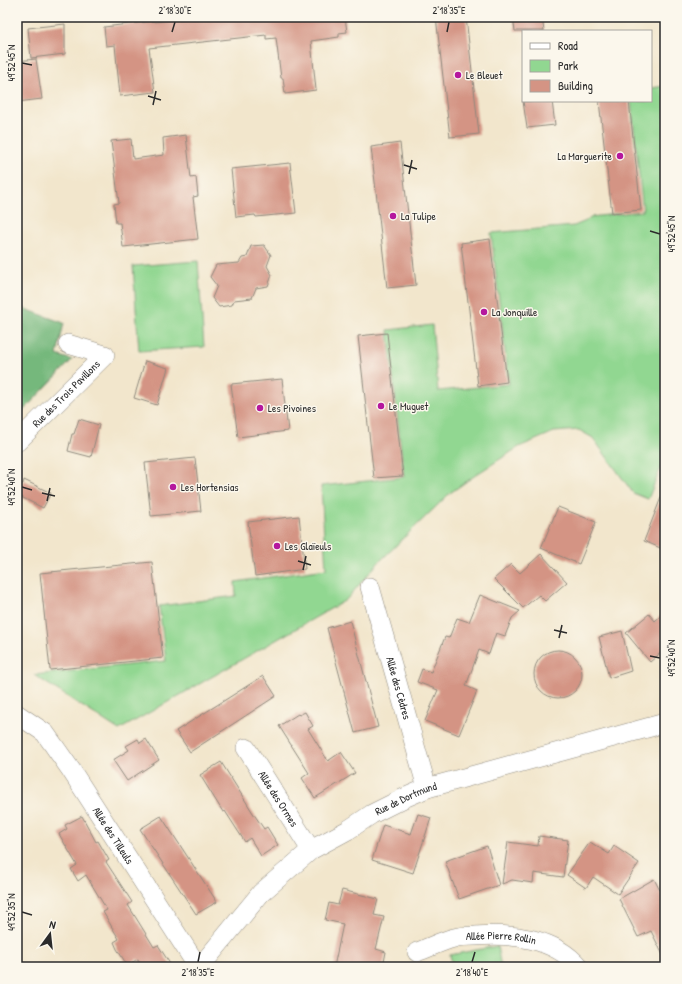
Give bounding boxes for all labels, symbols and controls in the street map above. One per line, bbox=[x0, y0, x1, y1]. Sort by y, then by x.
text: 2°18'30"E bbox=[158, 4, 192, 17]
text: 2°18'35"E bbox=[433, 4, 466, 17]
legend bbox=[522, 30, 652, 102]
text: Road bbox=[558, 37, 578, 54]
text: 49°52'45"N bbox=[5, 45, 18, 81]
text: Park bbox=[558, 57, 578, 74]
place label: Le Bleuet bbox=[466, 68, 503, 82]
marker: Le Bleuet bbox=[453, 70, 463, 80]
text: Building bbox=[558, 77, 593, 94]
place label: La Marguerite bbox=[557, 149, 613, 163]
marker: La Marguerite bbox=[615, 151, 625, 161]
place label: La Tulipe bbox=[401, 209, 437, 223]
marker: La Tulipe bbox=[388, 211, 398, 221]
text: 49°52'45"N bbox=[665, 216, 678, 252]
place label: La Jonquille bbox=[492, 305, 538, 319]
marker: La Jonquille bbox=[479, 307, 489, 317]
street label: Rue des Trois Pavillons bbox=[29, 357, 103, 430]
place label: Le Muguet bbox=[389, 399, 429, 413]
place label: Les Pivoines bbox=[268, 401, 316, 415]
marker: Le Muguet bbox=[376, 401, 386, 411]
marker: Les Pivoines bbox=[255, 403, 265, 413]
text: 49°52'40"N bbox=[5, 469, 18, 505]
place label: Les Hortensias bbox=[181, 480, 238, 494]
marker: Les Hortensias bbox=[168, 482, 178, 492]
place label: Les Glaïeuls bbox=[285, 539, 331, 553]
marker: Les Glaïeuls bbox=[272, 541, 282, 551]
text: 49°52'40"N bbox=[665, 640, 678, 676]
street label: Allée des Cèdres bbox=[383, 655, 414, 721]
street label: Allée des Ormes bbox=[255, 768, 301, 829]
street label: Rue de Dortmund bbox=[372, 779, 439, 818]
street label: Allée des Tilleuls bbox=[90, 804, 137, 867]
text: 49°52'35"N bbox=[5, 893, 18, 931]
north arrow bbox=[30, 914, 70, 954]
text: N bbox=[48, 917, 57, 932]
street label: Allée Pierre Rollin bbox=[466, 928, 538, 947]
text: 2°18'35"E bbox=[182, 966, 215, 979]
text: 2°18'40"E bbox=[456, 966, 489, 979]

